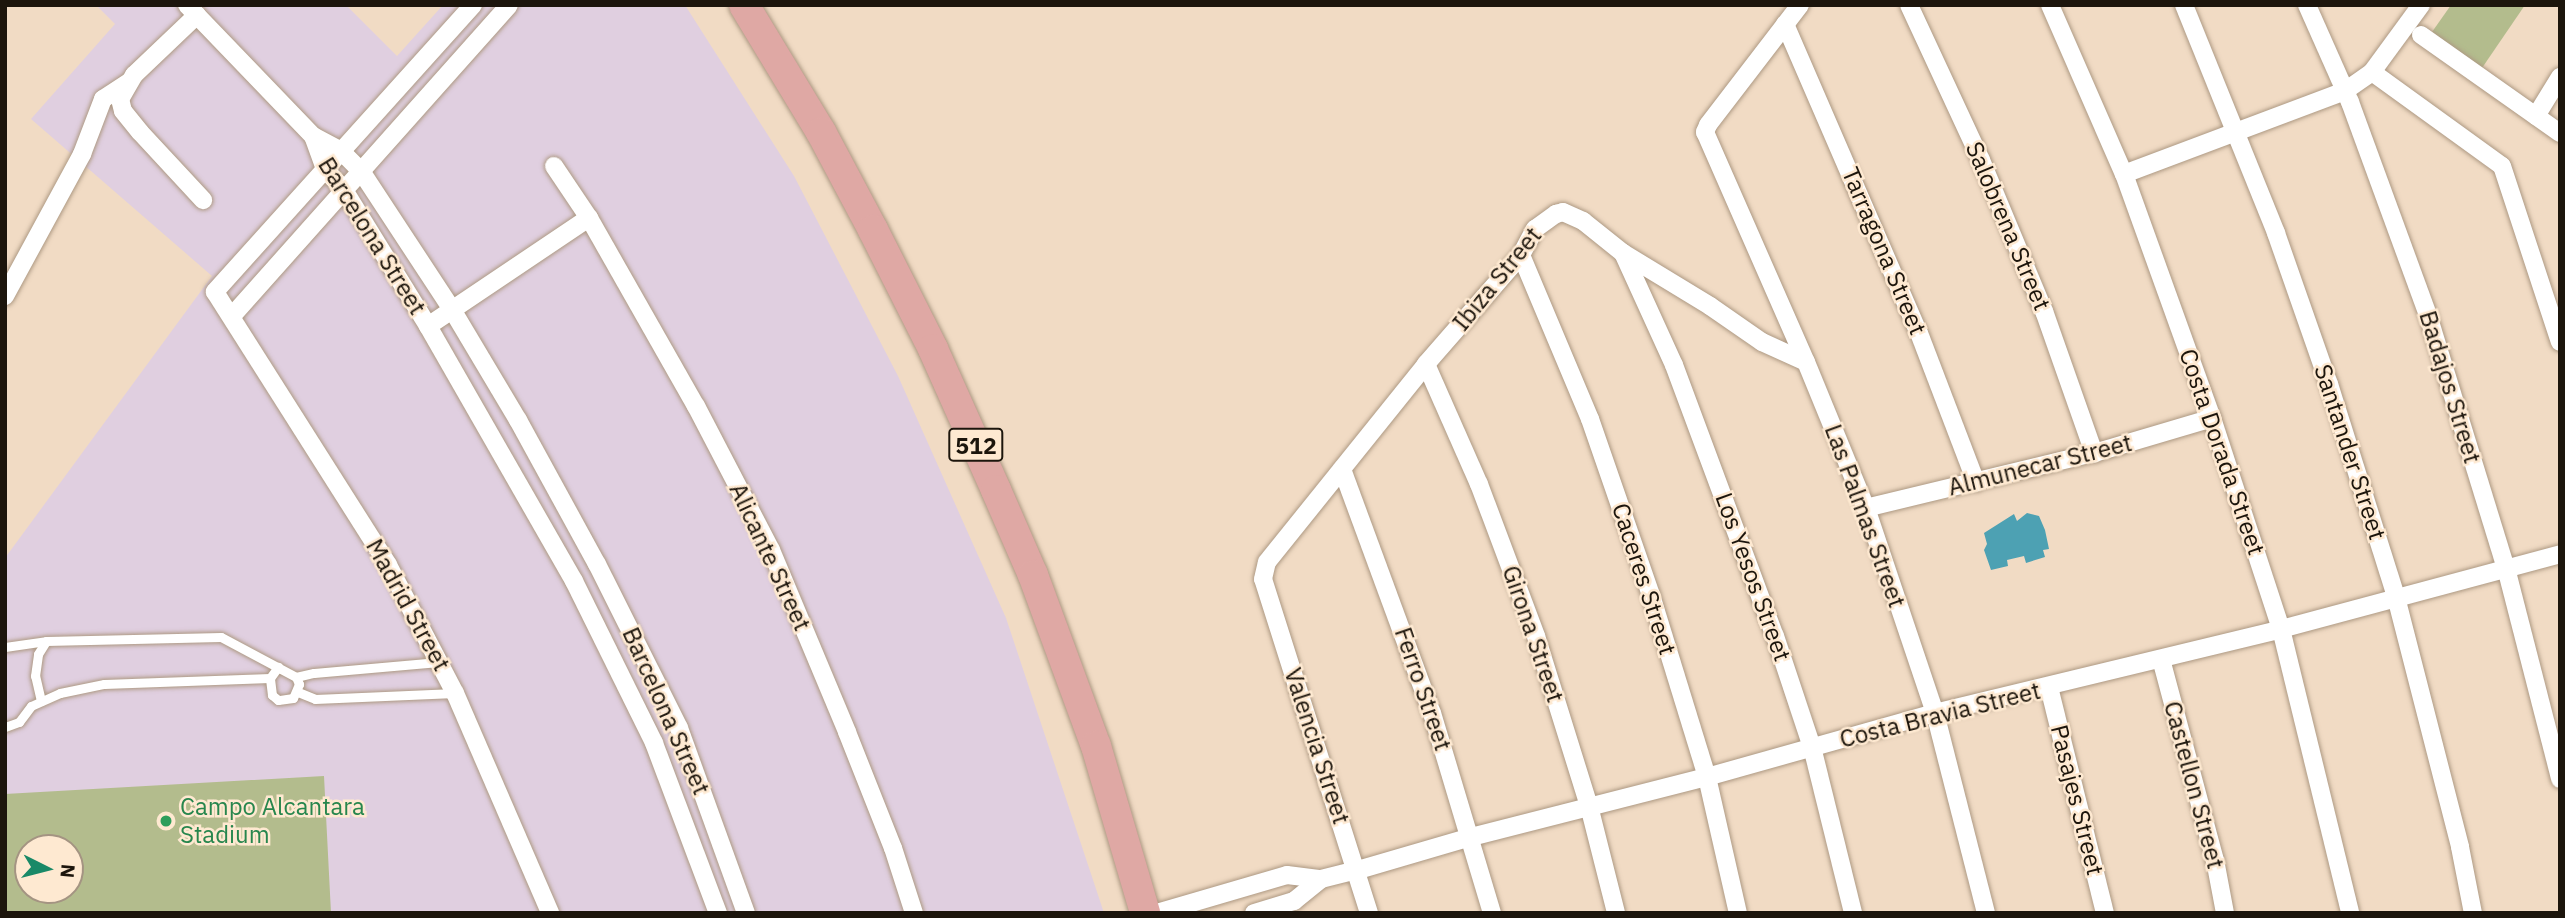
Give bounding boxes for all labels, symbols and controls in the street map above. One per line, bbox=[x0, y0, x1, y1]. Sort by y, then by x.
street label: Salobrena Street bbox=[1959, 137, 2057, 315]
street label: Barcelona Street bbox=[312, 152, 432, 320]
street label: Tarragona Street bbox=[1836, 163, 1932, 339]
street label: Ibiza Street bbox=[1446, 221, 1548, 337]
street label: Badajos Street bbox=[2413, 307, 2487, 467]
street label: Costa Dorada Street bbox=[2173, 345, 2271, 559]
street label: Santander Street bbox=[2308, 361, 2392, 543]
street label: Las Palmas Street bbox=[1819, 421, 1911, 611]
road number: 512 bbox=[948, 426, 1004, 464]
street label: Almunecar Street bbox=[1945, 428, 2135, 502]
street label: Alicante Street bbox=[723, 479, 817, 635]
street label: Los Yesos Street bbox=[1709, 489, 1797, 665]
street label: Caceres Street bbox=[1606, 499, 1682, 659]
street label: Madrid Street bbox=[360, 534, 456, 676]
street label: Girona Street bbox=[1496, 562, 1570, 706]
street label: Barcelona Street bbox=[616, 623, 716, 799]
street label: Ferro Street bbox=[1388, 624, 1458, 754]
street label: Valencia Street bbox=[1278, 664, 1356, 828]
street label: Costa Bravia Street bbox=[1837, 676, 2043, 754]
street label: Castellon Street bbox=[2158, 698, 2230, 872]
street label: Pasajes Street bbox=[2044, 722, 2110, 878]
place label: Campo Alcantara Stadium bbox=[180, 793, 365, 849]
marker: Campo Alcantara Stadium bbox=[158, 813, 174, 829]
north arrow bbox=[14, 834, 84, 904]
text: N bbox=[55, 863, 81, 879]

